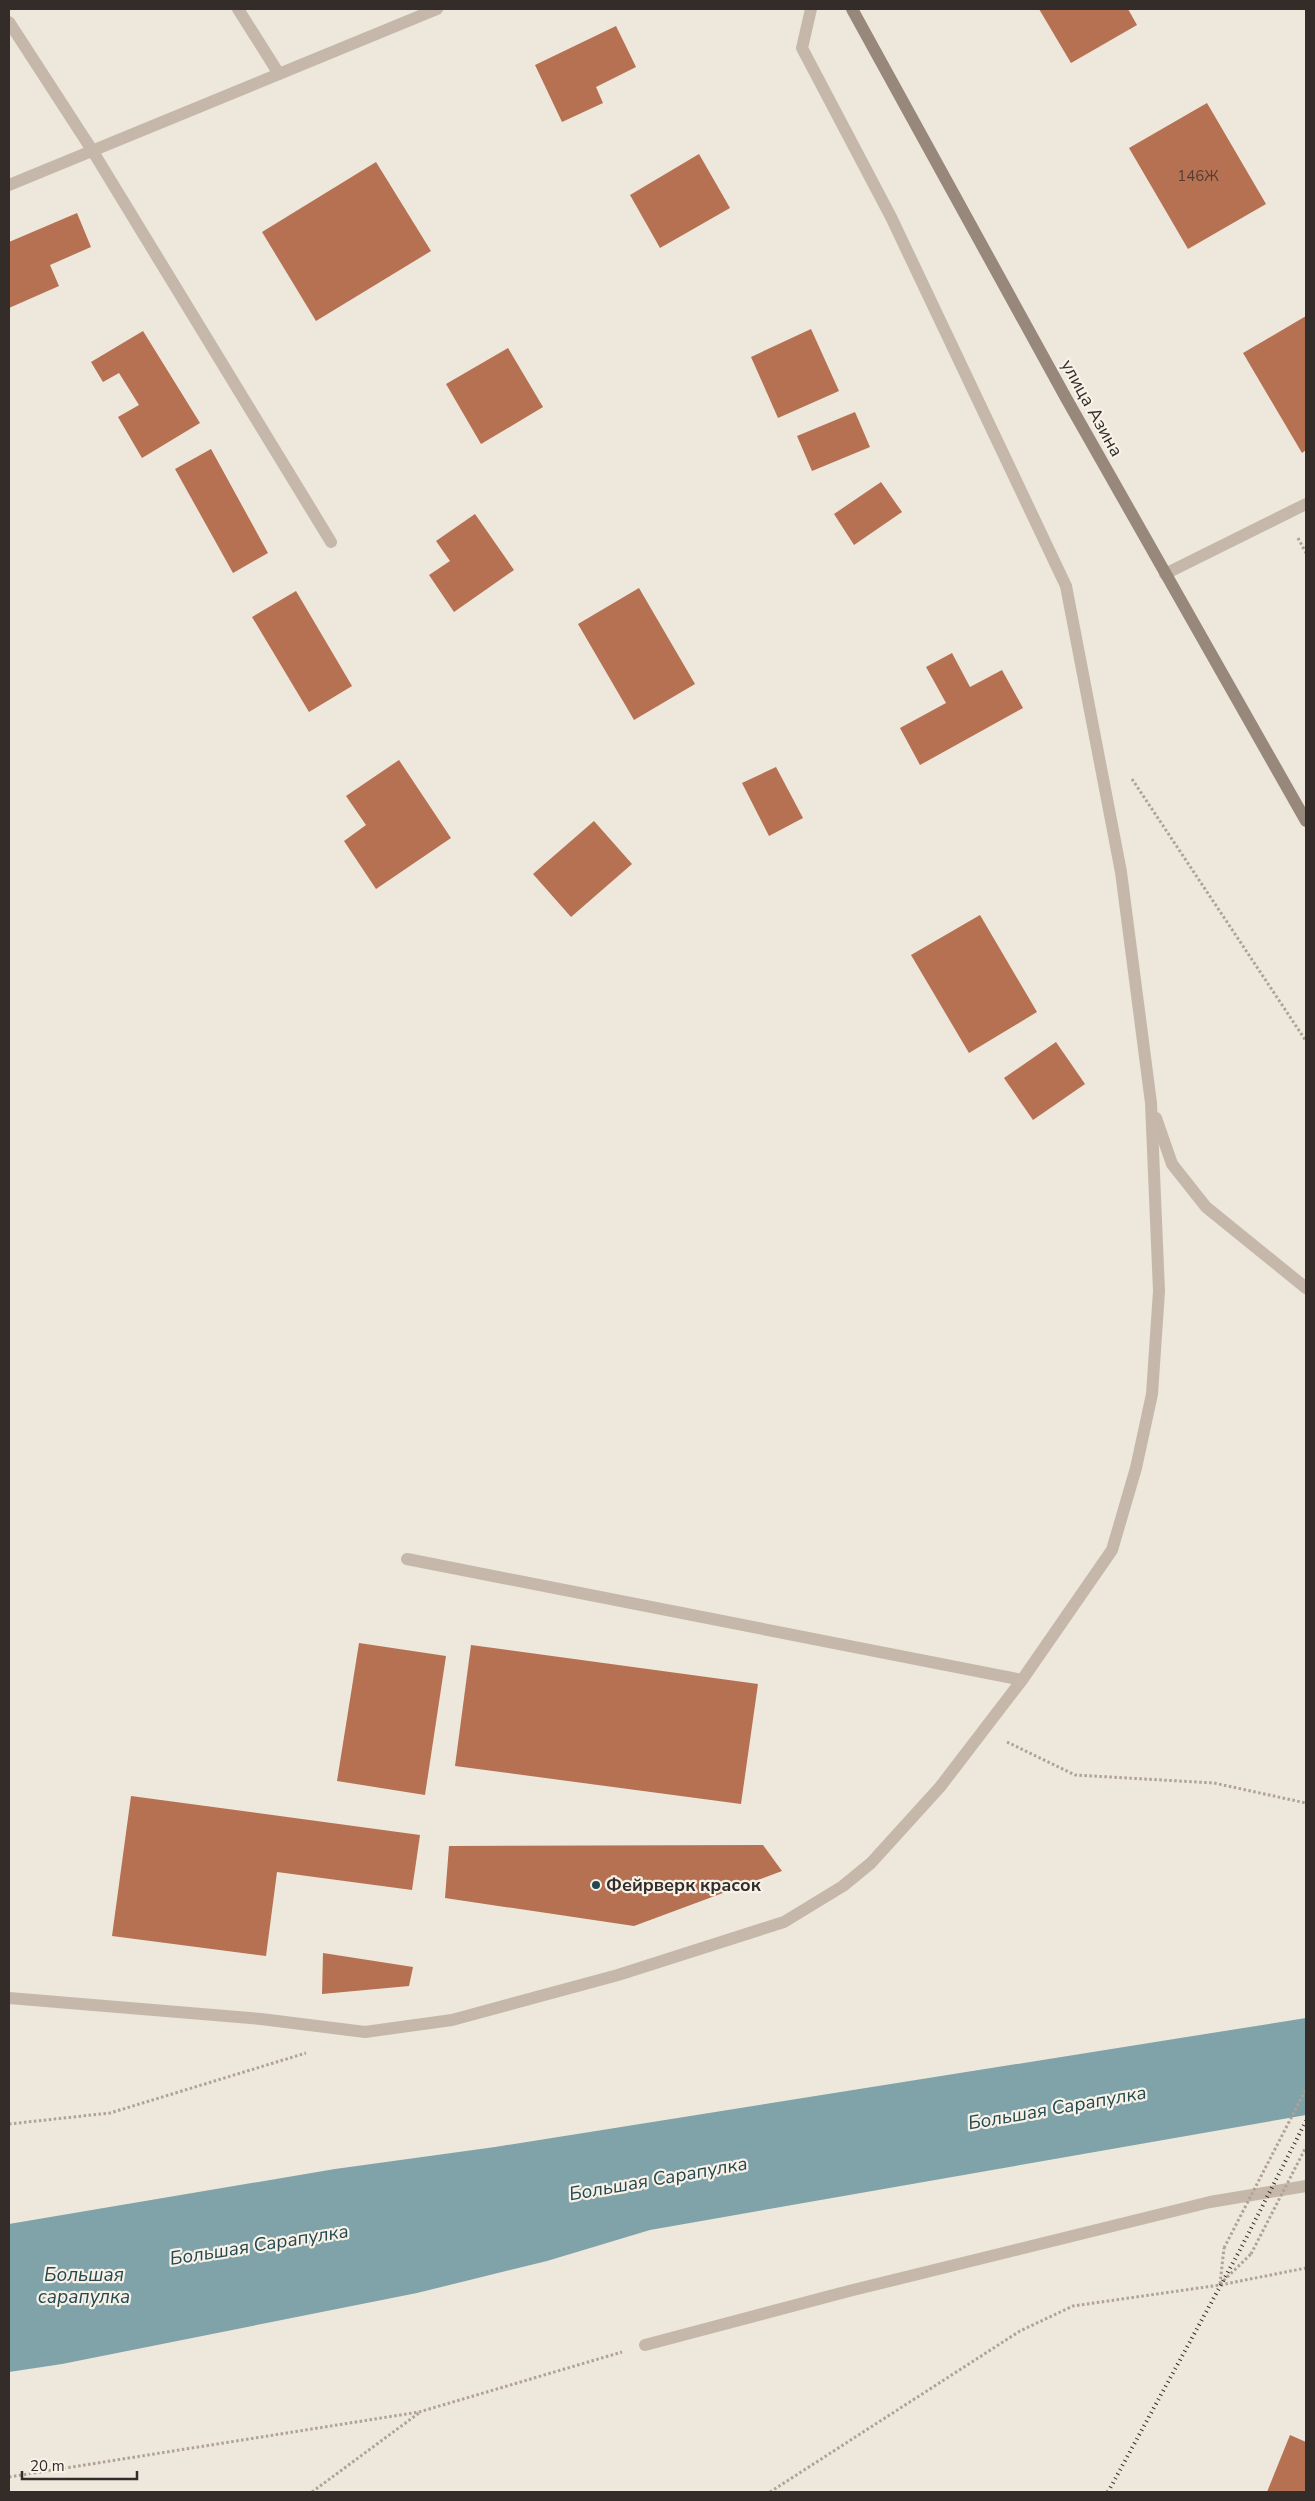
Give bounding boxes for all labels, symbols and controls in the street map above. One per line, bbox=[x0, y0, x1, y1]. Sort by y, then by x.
house number: 146Ж bbox=[1177, 166, 1219, 186]
street label: улица Азина bbox=[1055, 355, 1129, 461]
place label: Фейрверк красок bbox=[606, 1873, 762, 1897]
marker: Фейрверк красок bbox=[590, 1879, 602, 1891]
water label: Большая Сарапулка bbox=[966, 2079, 1148, 2136]
water label: Большая Сарапулка bbox=[567, 2150, 749, 2207]
water label: Большая Сарапулка bbox=[168, 2218, 350, 2272]
water label: Большая сарапулка bbox=[38, 2262, 130, 2310]
scale bar bbox=[22, 2448, 138, 2480]
text: 20 m bbox=[30, 2456, 65, 2476]

